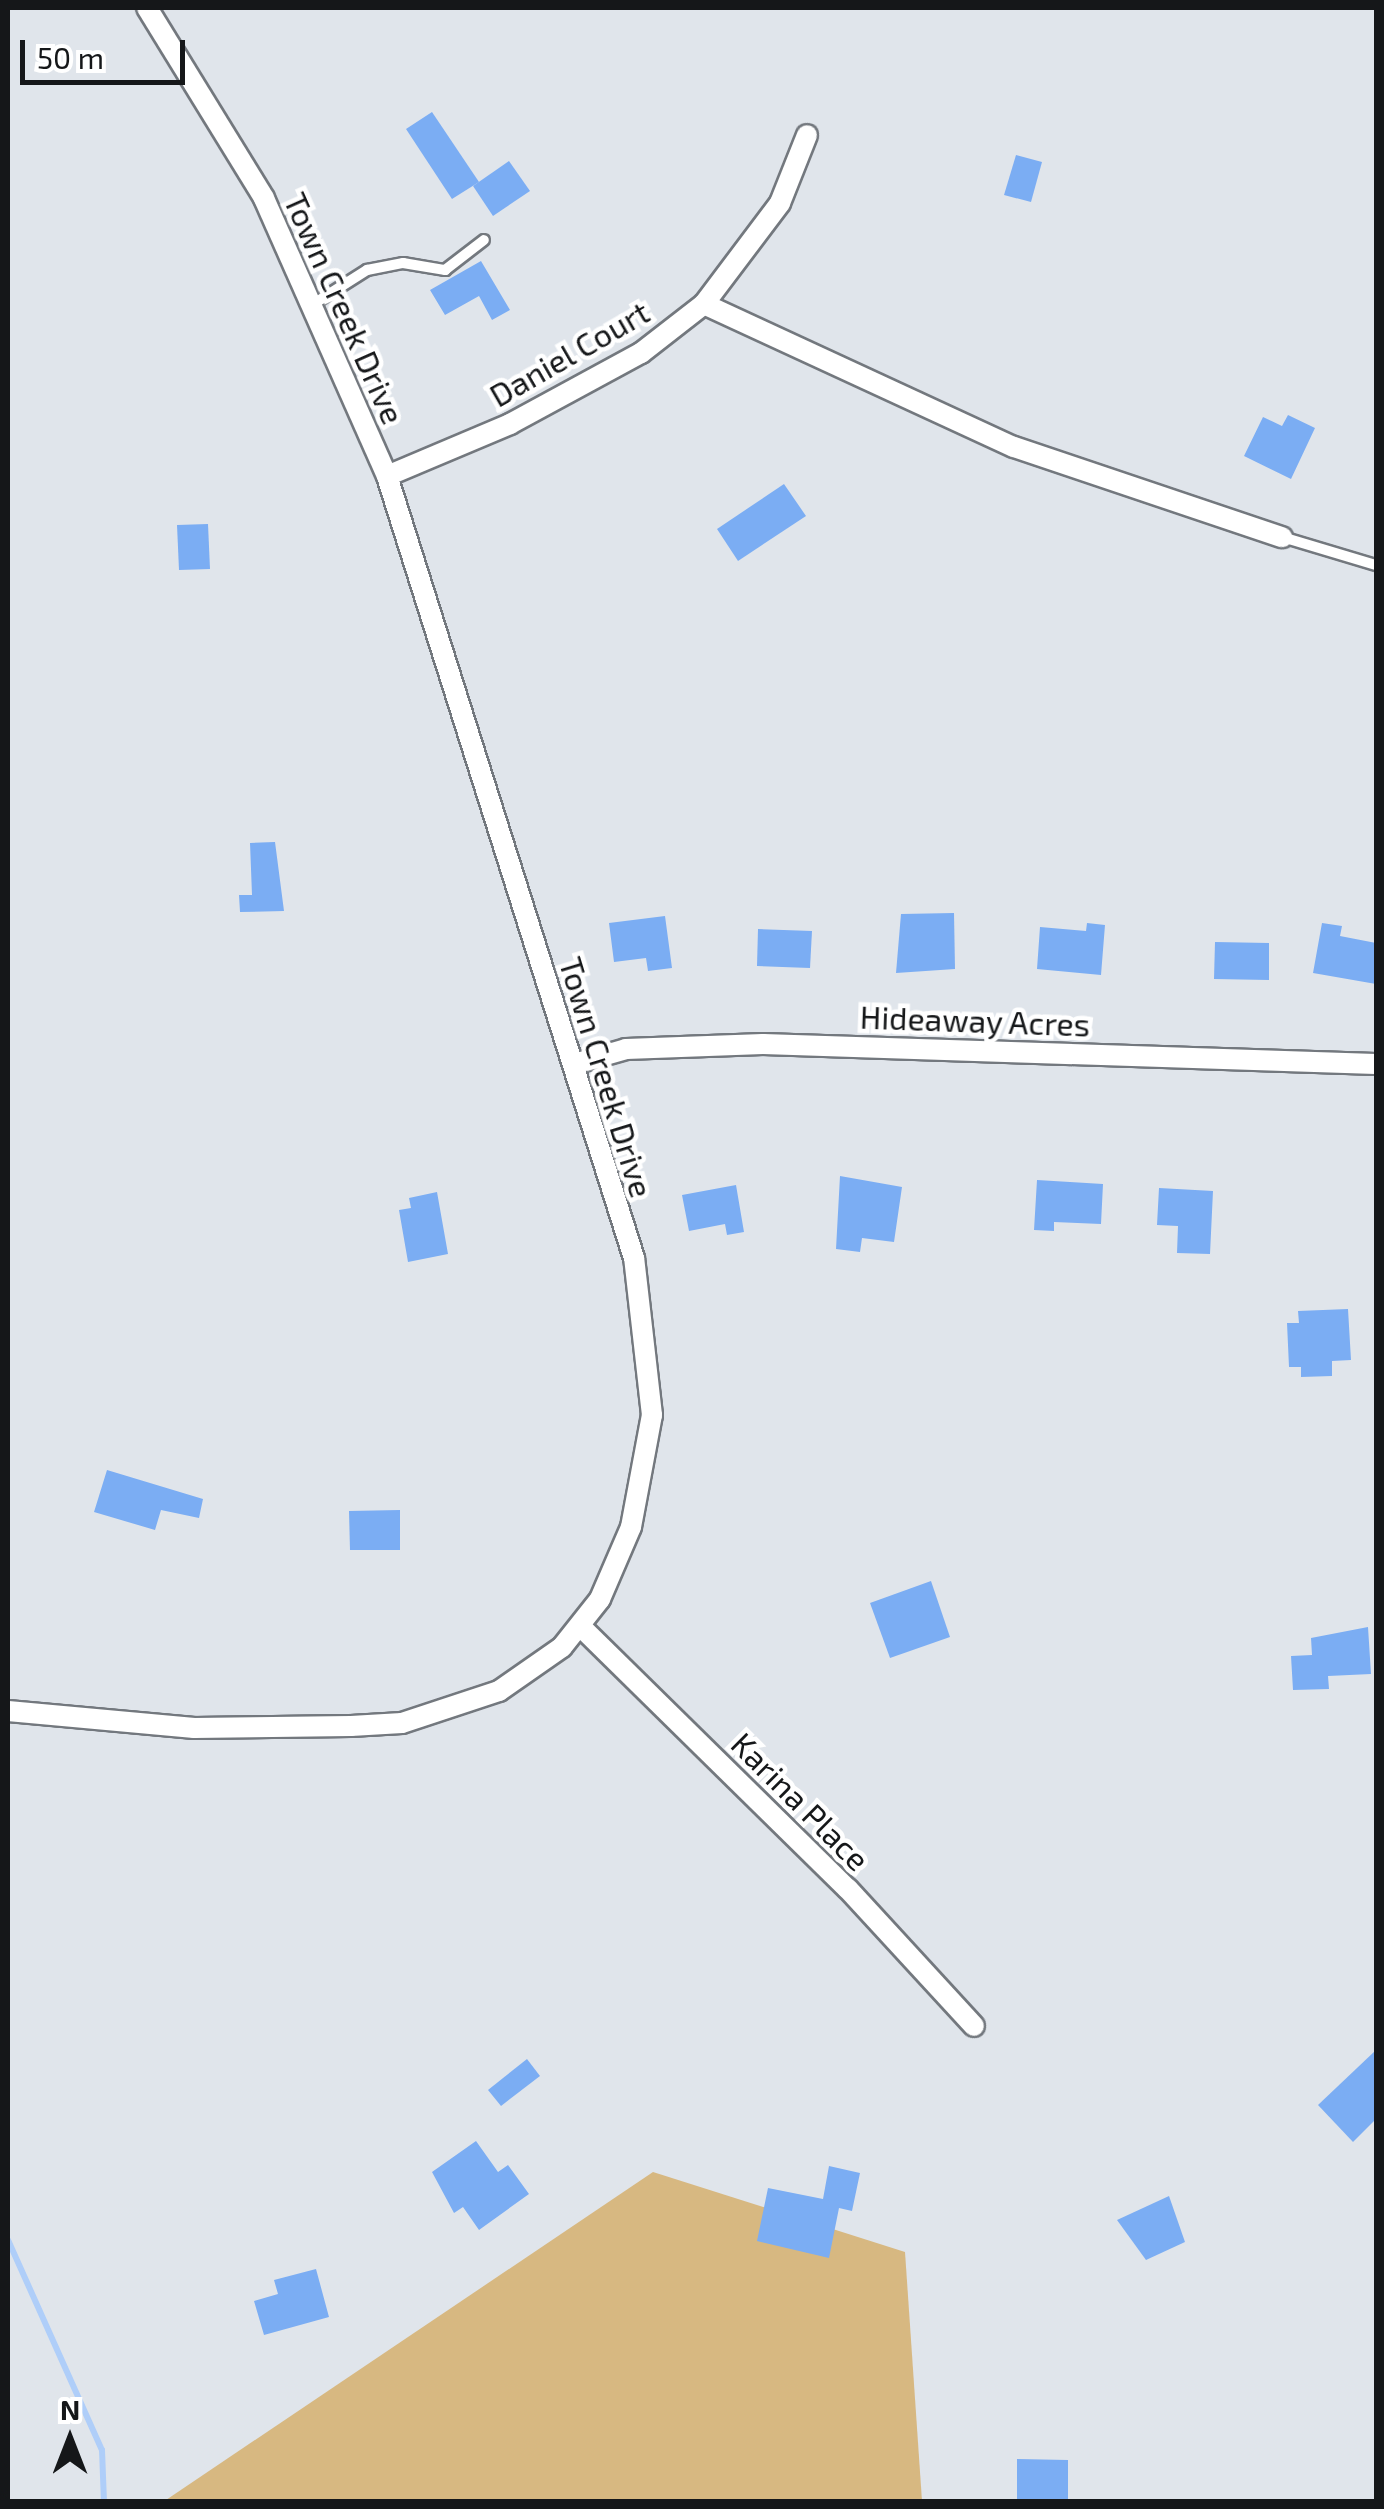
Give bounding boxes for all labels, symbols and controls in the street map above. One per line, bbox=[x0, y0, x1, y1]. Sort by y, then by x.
scale bar bbox=[25, 20, 190, 82]
text: 50 m bbox=[37, 39, 104, 75]
street label: Town Creek Drive bbox=[277, 186, 413, 430]
street label: Daniel Court bbox=[482, 292, 656, 414]
street label: Town Creek Drive bbox=[552, 952, 662, 1202]
street label: Hideaway Acres bbox=[859, 997, 1091, 1043]
street label: Karina Place bbox=[724, 1724, 878, 1878]
north arrow bbox=[20, 2389, 120, 2489]
text: N bbox=[60, 2392, 80, 2426]

